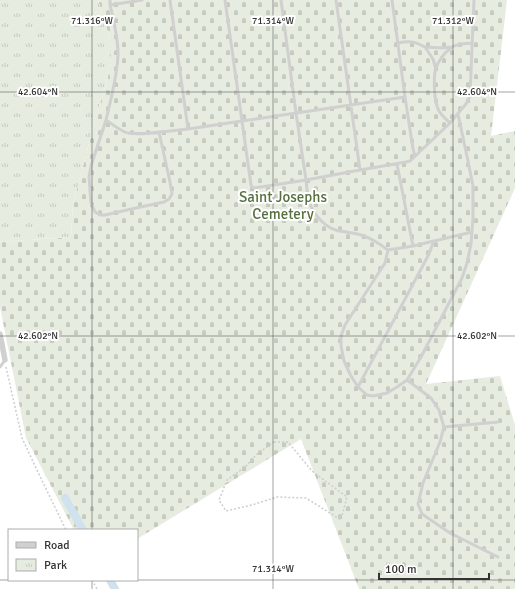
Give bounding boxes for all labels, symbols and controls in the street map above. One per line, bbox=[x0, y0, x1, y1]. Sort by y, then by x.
text: 71.316°W bbox=[71, 15, 113, 27]
text: 71.314°W bbox=[252, 15, 294, 27]
text: 71.312°W bbox=[432, 15, 474, 27]
text: 42.604°N bbox=[18, 86, 58, 98]
text: 42.604°N bbox=[457, 86, 497, 98]
park label: Saint Josephs Cemetery bbox=[239, 188, 327, 223]
text: 42.602°N bbox=[18, 330, 58, 342]
text: 42.602°N bbox=[457, 330, 497, 342]
legend bbox=[8, 529, 138, 581]
text: Road bbox=[44, 538, 70, 553]
scale bar bbox=[379, 555, 489, 581]
text: Park bbox=[44, 558, 67, 573]
text: 100 m bbox=[385, 562, 417, 577]
text: 71.314°W bbox=[252, 563, 294, 575]

